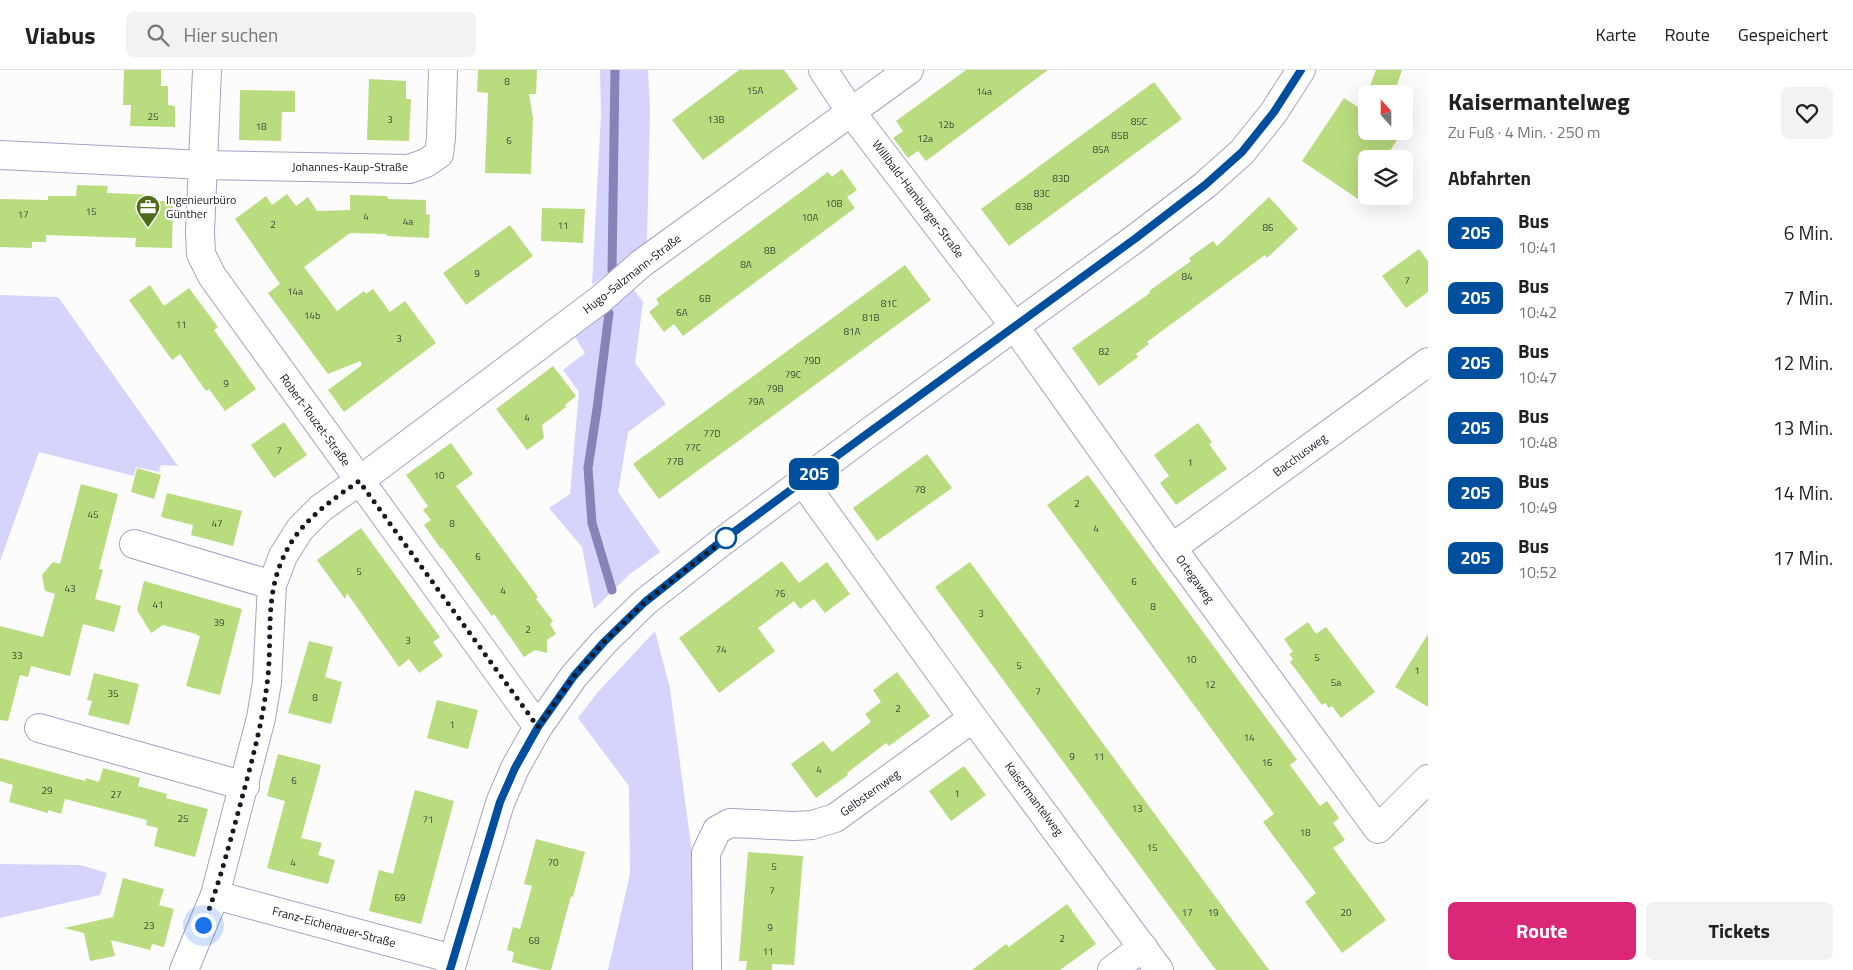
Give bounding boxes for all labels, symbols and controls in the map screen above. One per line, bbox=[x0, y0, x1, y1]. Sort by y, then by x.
search box bbox=[126, 12, 476, 57]
text: Viabus bbox=[25, 17, 96, 53]
text: Hier suchen bbox=[184, 20, 278, 49]
icon: search bbox=[144, 21, 172, 49]
text: Karte bbox=[1595, 21, 1636, 48]
text: Route bbox=[1664, 21, 1710, 48]
text: Gespeichert bbox=[1738, 21, 1828, 48]
house number: 8 bbox=[504, 74, 510, 89]
house number: 15A bbox=[746, 83, 764, 98]
text: Kaisermantelweg bbox=[1448, 83, 1630, 119]
house number: 14a bbox=[976, 84, 992, 99]
north arrow bbox=[1358, 85, 1412, 140]
map controls bbox=[1358, 85, 1413, 205]
button: heart bbox=[1781, 87, 1833, 139]
house number: 25 bbox=[147, 109, 159, 124]
house number: 3 bbox=[387, 112, 393, 127]
house number: 13B bbox=[707, 112, 725, 127]
house number: 85C bbox=[1131, 114, 1148, 129]
house number: 12b bbox=[938, 117, 954, 132]
house number: 18 bbox=[255, 119, 267, 134]
text: Zu Fuß · 4 Min. · 250 m bbox=[1448, 120, 1601, 144]
house number: 85B bbox=[1111, 128, 1129, 143]
house number: 12a bbox=[917, 131, 933, 146]
house number: 6 bbox=[506, 133, 512, 148]
street label: Willibald-Hamburger-Straße bbox=[868, 136, 969, 262]
house number: 85A bbox=[1092, 142, 1110, 157]
button: layers bbox=[1358, 150, 1413, 205]
street label: Johannes-Kaup-Straße bbox=[292, 157, 408, 176]
text: Abfahrten bbox=[1448, 163, 1531, 192]
house number: 83D bbox=[1052, 171, 1070, 186]
house number: 83C bbox=[1034, 186, 1051, 201]
place label: Ingenieurbüro Günther bbox=[166, 190, 236, 223]
office icon: Ingenieurbüro Günther bbox=[135, 194, 161, 228]
house number: 10B bbox=[825, 196, 843, 211]
house number: 83B bbox=[1015, 199, 1033, 214]
house number: 15 bbox=[85, 204, 97, 219]
text: Bus bbox=[1518, 206, 1549, 235]
house number: 17 bbox=[17, 207, 29, 222]
house number: 4 bbox=[363, 209, 369, 224]
house number: 10A bbox=[801, 210, 819, 225]
house number: 4a bbox=[403, 214, 413, 229]
house number: 2 bbox=[270, 217, 276, 232]
house number: 11 bbox=[557, 218, 569, 233]
text: 6 Min. bbox=[1784, 218, 1833, 247]
text: 205 bbox=[1460, 219, 1491, 246]
house number: 86 bbox=[1262, 220, 1274, 235]
street label: Hugo-Salzmann-Straße bbox=[578, 229, 685, 318]
text: 10:41 bbox=[1518, 235, 1557, 259]
house number: 8B bbox=[764, 243, 776, 258]
house number: 8A bbox=[740, 257, 752, 272]
house number: 9 bbox=[474, 266, 480, 281]
house number: 84 bbox=[1181, 269, 1193, 284]
text: Bus bbox=[1518, 271, 1549, 300]
house number: 7 bbox=[1404, 273, 1410, 288]
text: 7 Min. bbox=[1784, 283, 1833, 312]
house number: 14a bbox=[287, 284, 303, 299]
text: 205 bbox=[1460, 284, 1491, 311]
house number: 6B bbox=[699, 291, 711, 306]
house number: 81C bbox=[881, 296, 898, 311]
text: 10:42 bbox=[1518, 300, 1557, 324]
house number: 6A bbox=[676, 305, 688, 320]
house number: 14b bbox=[304, 308, 320, 323]
house number: 81B bbox=[862, 310, 880, 325]
house number: 11 bbox=[175, 317, 187, 332]
house number: 81A bbox=[843, 324, 861, 339]
house number: 3 bbox=[396, 331, 402, 346]
text: Bus bbox=[1518, 336, 1549, 365]
house number: 82 bbox=[1098, 344, 1110, 359]
text: 12 Min. bbox=[1773, 348, 1833, 377]
text: 205 bbox=[1460, 349, 1491, 376]
house number: 79D bbox=[803, 353, 821, 368]
text: 10:47 bbox=[1518, 365, 1557, 389]
house number: 79C bbox=[785, 367, 802, 382]
street label: Robert-Touzet-Straße bbox=[275, 369, 356, 470]
house number: 9 bbox=[223, 376, 229, 391]
house number: 79B bbox=[766, 381, 784, 396]
house number: 79A bbox=[747, 394, 765, 409]
text: Bus bbox=[1518, 401, 1549, 430]
house number: 4 bbox=[524, 410, 530, 425]
text: 13 Min. bbox=[1773, 413, 1833, 442]
text: 205 bbox=[1460, 414, 1491, 441]
house number: 77D bbox=[703, 426, 721, 441]
street label: Bacchusweg bbox=[1268, 428, 1331, 481]
text: 10:48 bbox=[1518, 430, 1557, 454]
house number: 77C bbox=[685, 440, 702, 455]
house number: 7 bbox=[276, 443, 282, 458]
house number: 77B bbox=[666, 454, 684, 469]
house number: 1 bbox=[1187, 455, 1193, 470]
line badge: 205 bbox=[785, 458, 843, 490]
text: 205 bbox=[799, 460, 829, 487]
text: Bus bbox=[1518, 466, 1549, 495]
house number: 10 bbox=[433, 468, 445, 483]
text: 14 Min. bbox=[1773, 478, 1833, 507]
text: 205 bbox=[1460, 479, 1491, 506]
house number: 78 bbox=[914, 482, 926, 497]
text: 10:49 bbox=[1518, 495, 1557, 519]
house number: 2 bbox=[1074, 496, 1080, 511]
house number: 45 bbox=[87, 507, 99, 522]
house number: 47 bbox=[211, 516, 223, 531]
house number: 8 bbox=[449, 516, 455, 531]
house number: 4 bbox=[1093, 521, 1099, 536]
unlabelled marker bbox=[715, 527, 737, 549]
text: Bus bbox=[1518, 531, 1549, 560]
text: 17 Min. bbox=[1773, 543, 1833, 572]
text: 205 bbox=[1460, 544, 1491, 571]
house number: 6 bbox=[475, 549, 481, 564]
street label: Ortegaweg bbox=[1171, 551, 1220, 607]
text: 10:52 bbox=[1518, 560, 1557, 584]
house number: 5 bbox=[356, 564, 362, 579]
house number: 6 bbox=[1131, 574, 1137, 589]
house number: 43 bbox=[64, 581, 76, 596]
house number: 4 bbox=[500, 583, 506, 598]
house number: 76 bbox=[774, 586, 786, 601]
house number: 41 bbox=[152, 597, 164, 612]
house number: 8 bbox=[1150, 599, 1156, 614]
house number: 3 bbox=[978, 606, 984, 621]
house number: 39 bbox=[213, 615, 225, 630]
house number: 2 bbox=[525, 622, 531, 637]
house number: 3 bbox=[405, 633, 411, 648]
house number: 74 bbox=[715, 642, 727, 657]
house number: 33 bbox=[11, 648, 23, 663]
house number: 5 bbox=[1314, 650, 1320, 665]
house number: 10 bbox=[1185, 652, 1197, 667]
house number: 5 bbox=[1016, 658, 1022, 673]
house number: 1 bbox=[1414, 663, 1420, 678]
house number: 5a bbox=[1331, 675, 1341, 690]
house number: 12 bbox=[1204, 677, 1216, 692]
house number: 7 bbox=[1035, 684, 1041, 699]
house number: 35 bbox=[107, 686, 119, 701]
house number: 8 bbox=[312, 690, 318, 705]
house number: 2 bbox=[895, 701, 901, 716]
house number: 1 bbox=[449, 717, 455, 732]
house number: 14 bbox=[1243, 730, 1255, 745]
house number: 9 bbox=[1069, 749, 1075, 764]
house number: 11 bbox=[1093, 749, 1105, 764]
house number: 16 bbox=[1261, 755, 1273, 770]
street label: Kaisermantelweg bbox=[1000, 758, 1068, 840]
house number: 4 bbox=[816, 762, 822, 777]
street label: Gelbsternweg bbox=[836, 764, 904, 821]
house number: 6 bbox=[291, 773, 297, 788]
house number: 29 bbox=[41, 783, 53, 798]
house number: 1 bbox=[954, 786, 960, 801]
house number: 27 bbox=[110, 787, 122, 802]
house number: 13 bbox=[1131, 801, 1143, 816]
house number: 25 bbox=[177, 811, 189, 826]
house number: 71 bbox=[422, 812, 434, 827]
house number: 18 bbox=[1299, 825, 1311, 840]
house number: 15 bbox=[1146, 840, 1158, 855]
house number: 4 bbox=[290, 855, 296, 870]
house number: 70 bbox=[547, 855, 559, 870]
house number: 5 bbox=[771, 859, 777, 874]
house number: 7 bbox=[769, 883, 775, 898]
house number: 69 bbox=[394, 890, 406, 905]
street label: Franz-Eichenauer-Straße bbox=[270, 901, 398, 952]
button: Route bbox=[1448, 902, 1636, 960]
button: Tickets bbox=[1646, 902, 1833, 960]
house number: 17 bbox=[1181, 905, 1193, 920]
house number: 19 bbox=[1207, 905, 1219, 920]
house number: 20 bbox=[1340, 905, 1352, 920]
your location bbox=[191, 913, 216, 938]
house number: 23 bbox=[143, 918, 155, 933]
house number: 9 bbox=[767, 920, 773, 935]
house number: 2 bbox=[1059, 931, 1065, 946]
house number: 68 bbox=[528, 933, 540, 948]
house number: 11 bbox=[762, 944, 774, 959]

